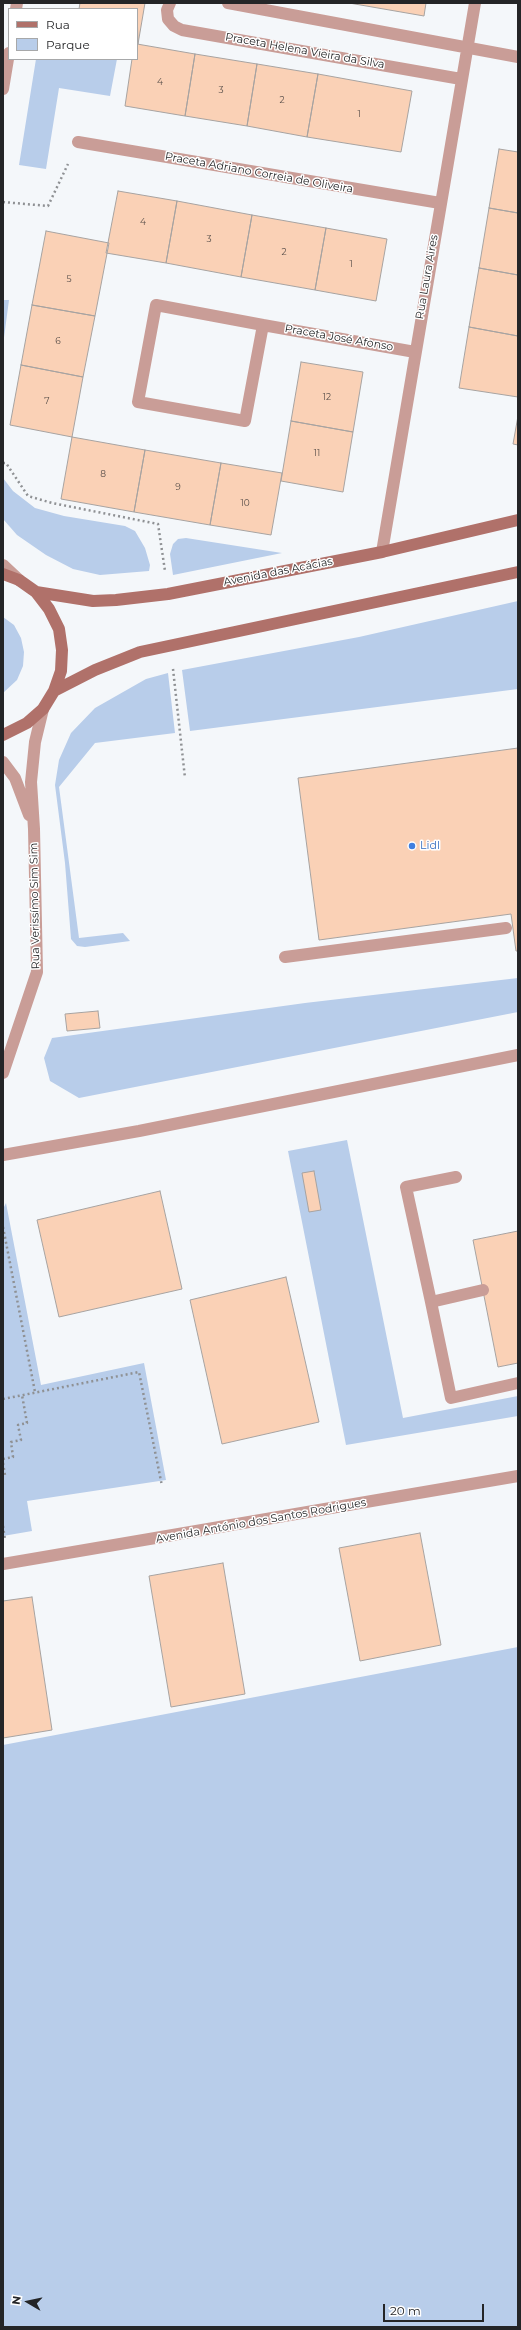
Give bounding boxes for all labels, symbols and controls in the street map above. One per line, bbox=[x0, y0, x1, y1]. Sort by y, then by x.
legend bbox=[8, 8, 138, 60]
text: Rua bbox=[46, 17, 70, 32]
street label: Praceta Helena Vieira da Silva bbox=[224, 30, 386, 72]
text: Parque bbox=[46, 37, 90, 52]
house number: 4 bbox=[157, 77, 163, 87]
house number: 3 bbox=[218, 85, 224, 95]
house number: 2 bbox=[279, 95, 285, 105]
house number: 1 bbox=[357, 109, 361, 119]
street label: Praceta Adriano Correia de Oliveira bbox=[164, 150, 354, 196]
house number: 4 bbox=[140, 217, 146, 227]
house number: 3 bbox=[206, 234, 212, 244]
street label: Rua Laura Aires bbox=[413, 234, 441, 320]
house number: 2 bbox=[281, 247, 287, 257]
house number: 1 bbox=[349, 259, 353, 269]
house number: 5 bbox=[66, 274, 72, 284]
street label: Praceta José Afonso bbox=[284, 322, 394, 354]
house number: 6 bbox=[55, 336, 61, 346]
house number: 12 bbox=[323, 392, 331, 402]
house number: 7 bbox=[44, 396, 50, 406]
house number: 11 bbox=[314, 448, 320, 458]
house number: 8 bbox=[100, 469, 106, 479]
house number: 9 bbox=[175, 482, 181, 492]
house number: 10 bbox=[240, 498, 250, 508]
street label: Avenida das Acácias bbox=[222, 555, 334, 589]
place label: Lidl bbox=[420, 839, 440, 853]
marker: Lidl bbox=[407, 841, 417, 851]
street label: Rua Verissímo Sim Sim bbox=[27, 843, 43, 969]
street label: Avenida António dos Santos Rodrigues bbox=[155, 1496, 367, 1546]
north arrow bbox=[8, 2282, 48, 2322]
text: N bbox=[9, 2295, 24, 2306]
scale bar bbox=[385, 2296, 486, 2322]
text: 20 m bbox=[390, 2303, 421, 2318]

